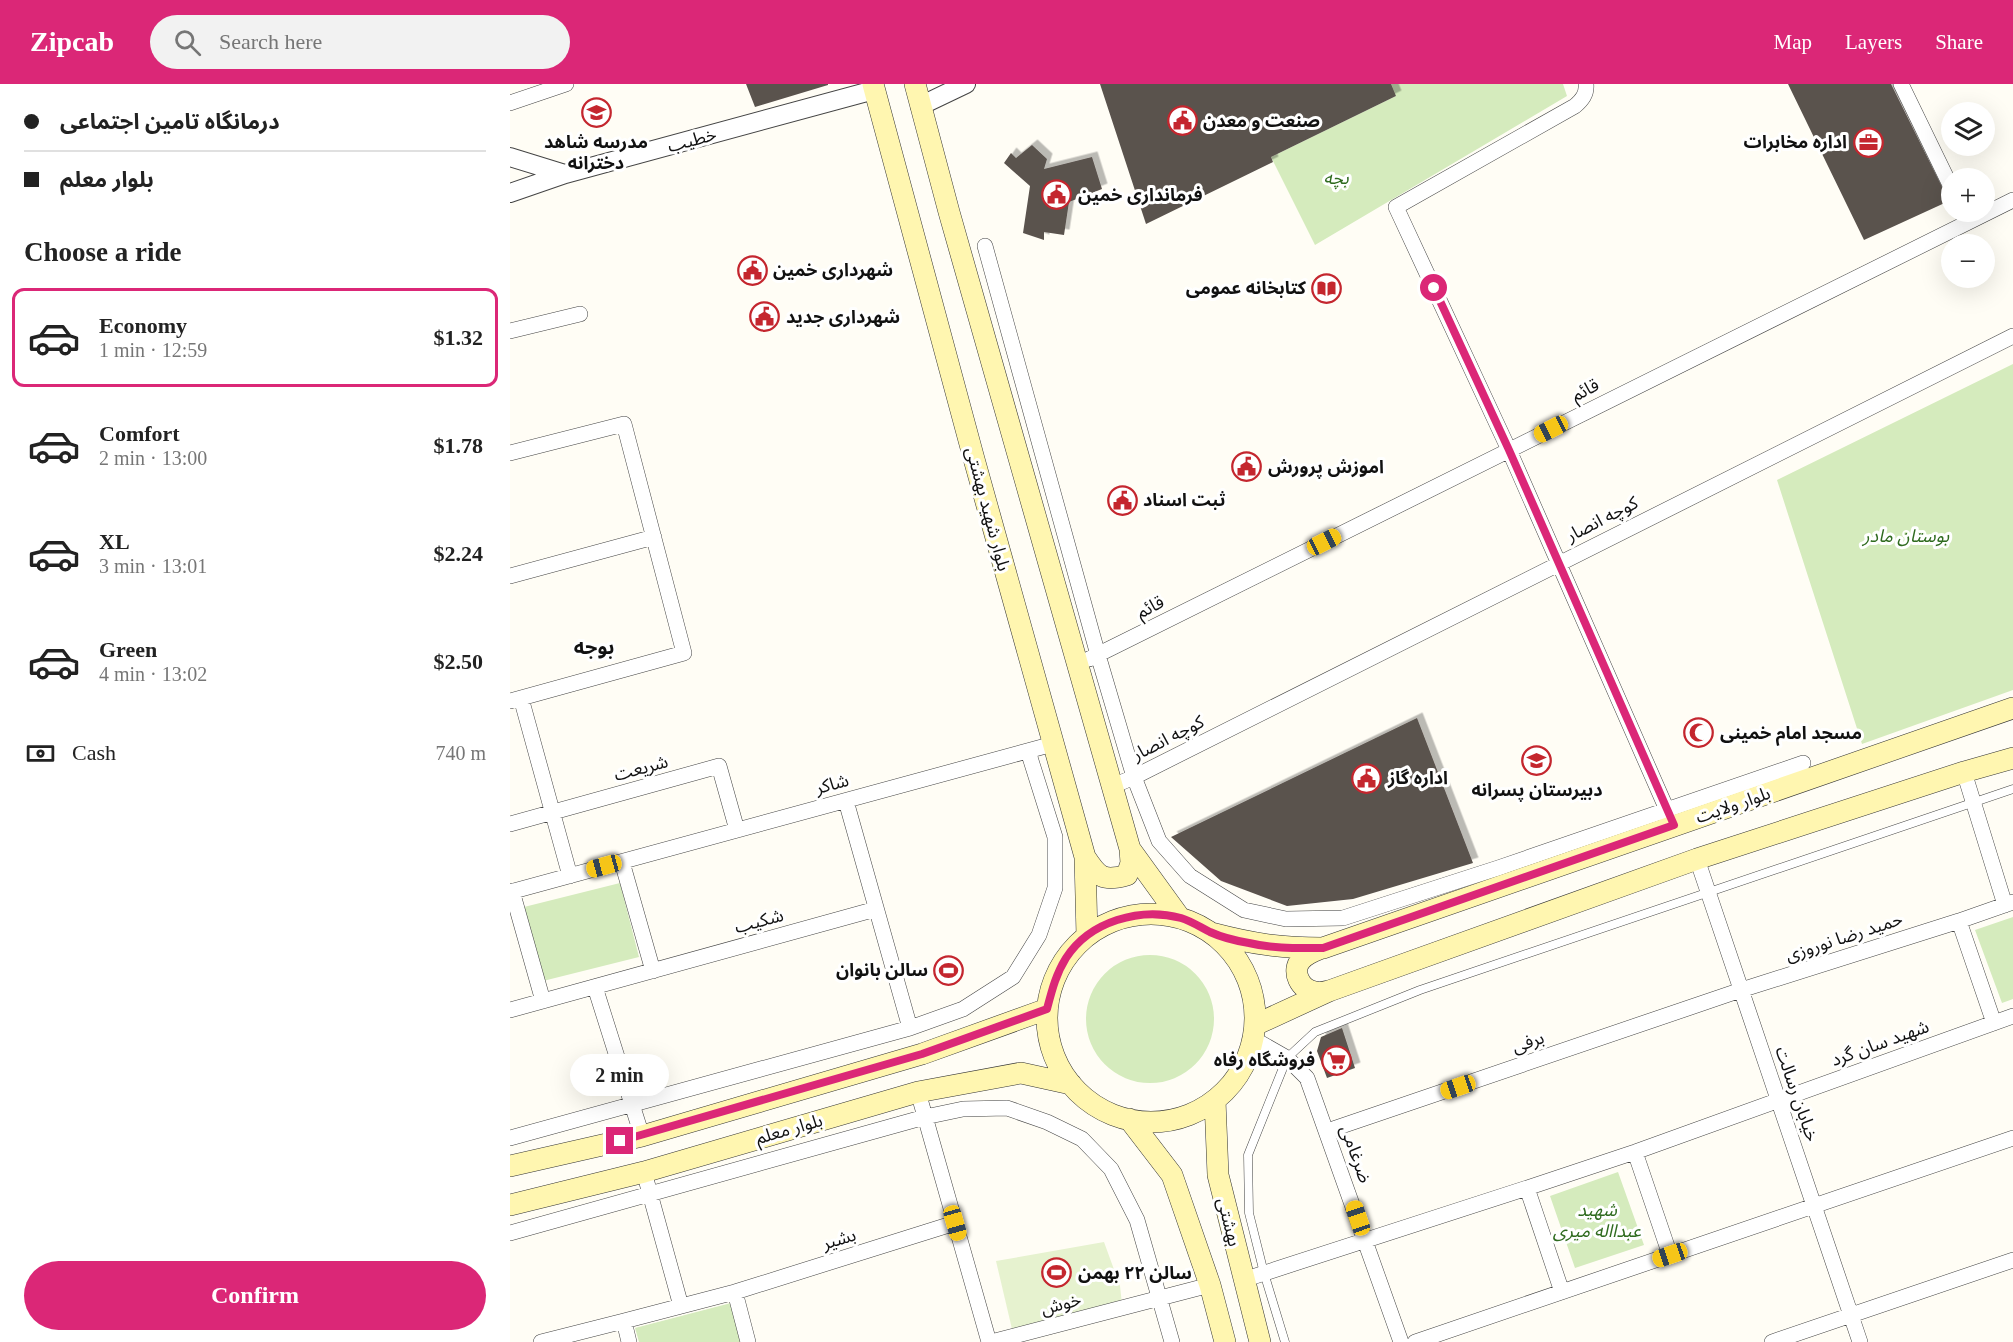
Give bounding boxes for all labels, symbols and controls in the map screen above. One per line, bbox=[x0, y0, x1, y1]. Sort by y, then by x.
search box bbox=[150, 15, 570, 69]
text: Zipcab bbox=[30, 26, 114, 57]
icon: search bbox=[171, 26, 204, 59]
text: Search here bbox=[219, 29, 322, 54]
text: Map bbox=[1774, 30, 1812, 54]
text: Layers bbox=[1845, 30, 1902, 54]
text: Share bbox=[1935, 30, 1983, 54]
school or university icon: مدرسه شاهد دخترانه bbox=[580, 97, 612, 129]
map controls bbox=[1941, 102, 1995, 288]
button: layers bbox=[1941, 102, 1995, 156]
public building icon: صنعت و معدن bbox=[1166, 105, 1198, 137]
text: درمانگاه تامین اجتماعی bbox=[60, 109, 280, 134]
place label: صنعت و معدن bbox=[1203, 111, 1320, 131]
street label: خطیب bbox=[665, 124, 719, 156]
office icon: اداره مخابرات bbox=[1852, 126, 1884, 158]
place label: مدرسه شاهد دخترانه bbox=[544, 132, 648, 174]
place label: اداره مخابرات bbox=[1744, 132, 1847, 153]
text: بلوار معلم bbox=[60, 167, 154, 192]
park label: بچه bbox=[1323, 168, 1349, 190]
button: + bbox=[1941, 168, 1995, 222]
public building icon: فرمانداری خمین bbox=[1041, 179, 1073, 211]
place label: فرمانداری خمین bbox=[1078, 185, 1203, 206]
button: − bbox=[1941, 234, 1995, 288]
text: Choose a ride bbox=[24, 237, 182, 267]
public building icon: شهرداری خمین bbox=[736, 254, 768, 286]
place label: شهرداری خمین bbox=[773, 260, 893, 281]
library icon: کتابخانه عمومی bbox=[1311, 272, 1343, 304]
route start bbox=[1420, 274, 1447, 301]
place label: کتابخانه عمومی bbox=[1186, 278, 1307, 298]
public building icon: شهرداری جدید bbox=[749, 301, 781, 333]
place label: شهرداری جدید bbox=[786, 307, 900, 328]
icon: car bbox=[27, 311, 81, 365]
text: Economy bbox=[99, 313, 187, 338]
text: $1.32 bbox=[434, 325, 483, 350]
text: 1 min · 12:59 bbox=[99, 339, 207, 361]
street label: قائم bbox=[1568, 375, 1603, 408]
car bbox=[1531, 413, 1571, 445]
icon: car bbox=[27, 419, 81, 473]
text: Comfort bbox=[99, 421, 180, 446]
text: $1.78 bbox=[434, 433, 483, 458]
street label: بلوار شهید بهشتی bbox=[961, 445, 1014, 573]
text: 2 min · 13:00 bbox=[99, 447, 207, 469]
public building icon: اموزش پرورش bbox=[1231, 451, 1263, 483]
place label: اموزش پرورش bbox=[1268, 457, 1384, 479]
public building icon: ثبت اسناد bbox=[1106, 484, 1138, 516]
place label: ثبت اسناد bbox=[1143, 490, 1226, 510]
street label: کوچه انصار bbox=[1562, 492, 1642, 547]
car bbox=[1304, 526, 1344, 558]
park label: بوستان مادر bbox=[1861, 526, 1949, 547]
icon: car bbox=[27, 527, 81, 581]
text: XL bbox=[99, 529, 130, 554]
text: $2.24 bbox=[434, 541, 483, 566]
text: 3 min · 13:01 bbox=[99, 555, 207, 577]
street label: قائم bbox=[1133, 592, 1168, 625]
icon: car bbox=[27, 635, 81, 689]
district label: بوجه bbox=[574, 636, 614, 659]
text: Green bbox=[99, 637, 157, 662]
text: $2.50 bbox=[434, 649, 483, 674]
text: 4 min · 13:02 bbox=[99, 663, 207, 685]
street label: کوچه انصار bbox=[1128, 711, 1208, 766]
mosque icon: مسجد امام خمینی bbox=[1683, 717, 1715, 749]
place label: مسجد امام خمینی bbox=[1720, 723, 1862, 746]
icon: cash bbox=[24, 737, 57, 770]
text: Cash bbox=[72, 740, 116, 765]
text: 740 m bbox=[435, 742, 486, 764]
school or university icon: دبیرستان پسرانه bbox=[1521, 745, 1553, 777]
street label: شریعت bbox=[612, 751, 670, 786]
public building icon: اداره گاز bbox=[1351, 762, 1383, 794]
place label: اداره گاز bbox=[1387, 768, 1448, 789]
street label: شاکر bbox=[812, 770, 851, 799]
place label: دبیرستان پسرانه bbox=[1471, 780, 1603, 802]
street label: بلوار ولایت bbox=[1693, 783, 1773, 828]
car bbox=[584, 853, 624, 879]
street label: شکیب bbox=[732, 905, 786, 937]
street label: حمید رضا نوروزی bbox=[1783, 909, 1905, 966]
sports icon: سالن بانوان bbox=[933, 954, 965, 986]
place label: سالن بانوان bbox=[836, 960, 928, 980]
street label: شهید سان گرد bbox=[1828, 1016, 1932, 1071]
street label: برفی bbox=[1509, 1027, 1547, 1058]
supermarket icon: فروشگاه رفاه bbox=[1320, 1044, 1352, 1076]
street label: خیابان رسالت bbox=[1770, 1044, 1823, 1144]
place label: فروشگاه رفاه bbox=[1214, 1050, 1315, 1071]
callout: 2 min bbox=[570, 1054, 670, 1096]
text: 2 min bbox=[595, 1064, 644, 1086]
car bbox=[1438, 1073, 1478, 1101]
street label: بلوار معلم bbox=[753, 1110, 825, 1151]
street label: ضرغامی bbox=[1335, 1122, 1376, 1186]
route end bbox=[606, 1127, 633, 1154]
street label: بهشتی bbox=[1212, 1196, 1245, 1249]
car bbox=[1344, 1198, 1372, 1238]
park label: شهید عبدااله میری bbox=[1553, 1200, 1641, 1242]
car bbox=[941, 1203, 969, 1243]
street label: بشیر bbox=[819, 1224, 858, 1255]
car bbox=[1650, 1241, 1690, 1269]
sports icon: سالن ۲۲ بهمن bbox=[1041, 1257, 1073, 1289]
button: Confirm bbox=[24, 1261, 486, 1330]
place label: سالن ۲۲ بهمن bbox=[1078, 1263, 1192, 1283]
street label: خوش bbox=[1039, 1289, 1084, 1320]

